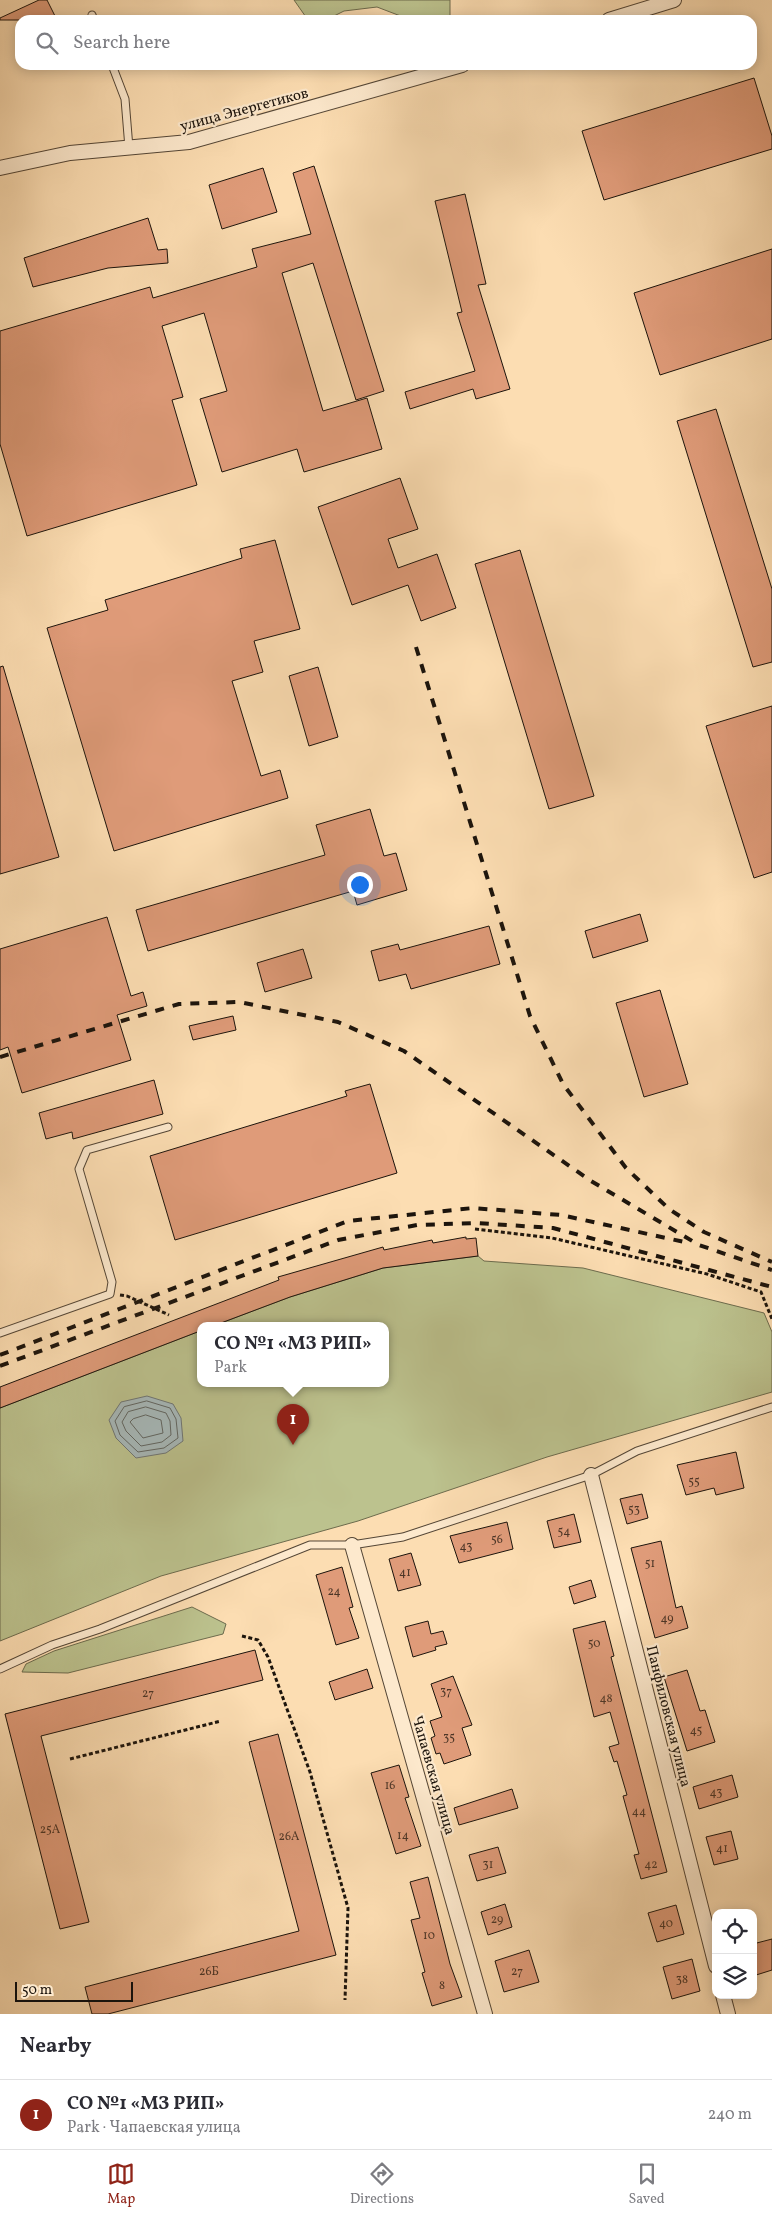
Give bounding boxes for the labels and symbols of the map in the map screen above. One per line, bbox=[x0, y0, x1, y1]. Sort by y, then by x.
street label: улица Энергетиков bbox=[178, 83, 311, 138]
your location bbox=[347, 872, 373, 898]
pin: 1 bbox=[277, 1404, 309, 1445]
house number: 55 bbox=[688, 1474, 700, 1490]
house number: 53 bbox=[628, 1502, 640, 1518]
house number: 54 bbox=[558, 1524, 570, 1540]
house number: 56 bbox=[491, 1532, 503, 1548]
house number: 43 bbox=[460, 1539, 472, 1555]
house number: 51 bbox=[645, 1556, 655, 1572]
house number: 41 bbox=[399, 1565, 411, 1581]
house number: 24 bbox=[327, 1584, 341, 1600]
house number: 49 bbox=[660, 1611, 674, 1627]
house number: 50 bbox=[588, 1636, 600, 1652]
street label: Панфиловская улица bbox=[640, 1643, 695, 1789]
house number: 37 bbox=[440, 1684, 452, 1700]
house number: 27 bbox=[142, 1686, 154, 1702]
house number: 48 bbox=[599, 1691, 613, 1707]
street label: Чапаевская улица bbox=[405, 1713, 460, 1838]
house number: 45 bbox=[690, 1723, 703, 1739]
house number: 35 bbox=[443, 1730, 455, 1746]
house number: 16 bbox=[385, 1778, 395, 1794]
house number: 43 bbox=[710, 1785, 722, 1801]
house number: 44 bbox=[632, 1804, 646, 1820]
house number: 25А bbox=[40, 1822, 61, 1838]
house number: 14 bbox=[397, 1828, 409, 1844]
house number: 26А bbox=[279, 1829, 300, 1845]
house number: 41 bbox=[716, 1841, 728, 1857]
house number: 31 bbox=[483, 1857, 493, 1873]
house number: 42 bbox=[644, 1857, 658, 1873]
house number: 29 bbox=[491, 1912, 503, 1928]
house number: 40 bbox=[659, 1916, 673, 1932]
house number: 10 bbox=[423, 1928, 435, 1944]
house number: 26Б bbox=[199, 1964, 219, 1980]
house number: 27 bbox=[511, 1964, 523, 1980]
house number: 38 bbox=[676, 1972, 688, 1988]
house number: 8 bbox=[439, 1978, 445, 1994]
scale bar bbox=[15, 1979, 132, 2002]

